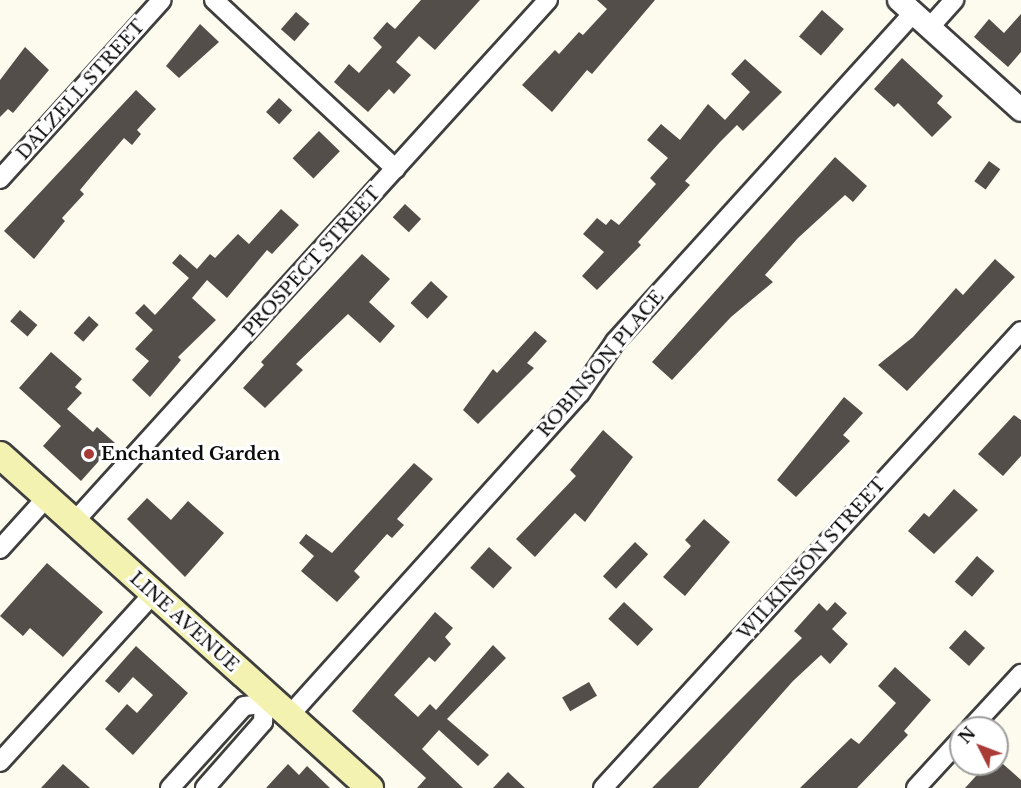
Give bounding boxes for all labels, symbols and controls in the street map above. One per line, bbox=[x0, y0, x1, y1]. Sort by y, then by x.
street label: DALZELL STREET bbox=[12, 15, 150, 165]
street label: PROSPECT STREET bbox=[239, 182, 385, 342]
street label: ROBINSON PLACE bbox=[534, 286, 668, 442]
place label: Enchanted Garden bbox=[101, 443, 280, 465]
marker: Enchanted Garden bbox=[82, 447, 96, 461]
street label: WILKINSON STREET bbox=[734, 474, 890, 644]
street label: LINE AVENUE bbox=[125, 567, 243, 677]
north arrow bbox=[949, 716, 1009, 776]
text: N bbox=[955, 723, 980, 748]

